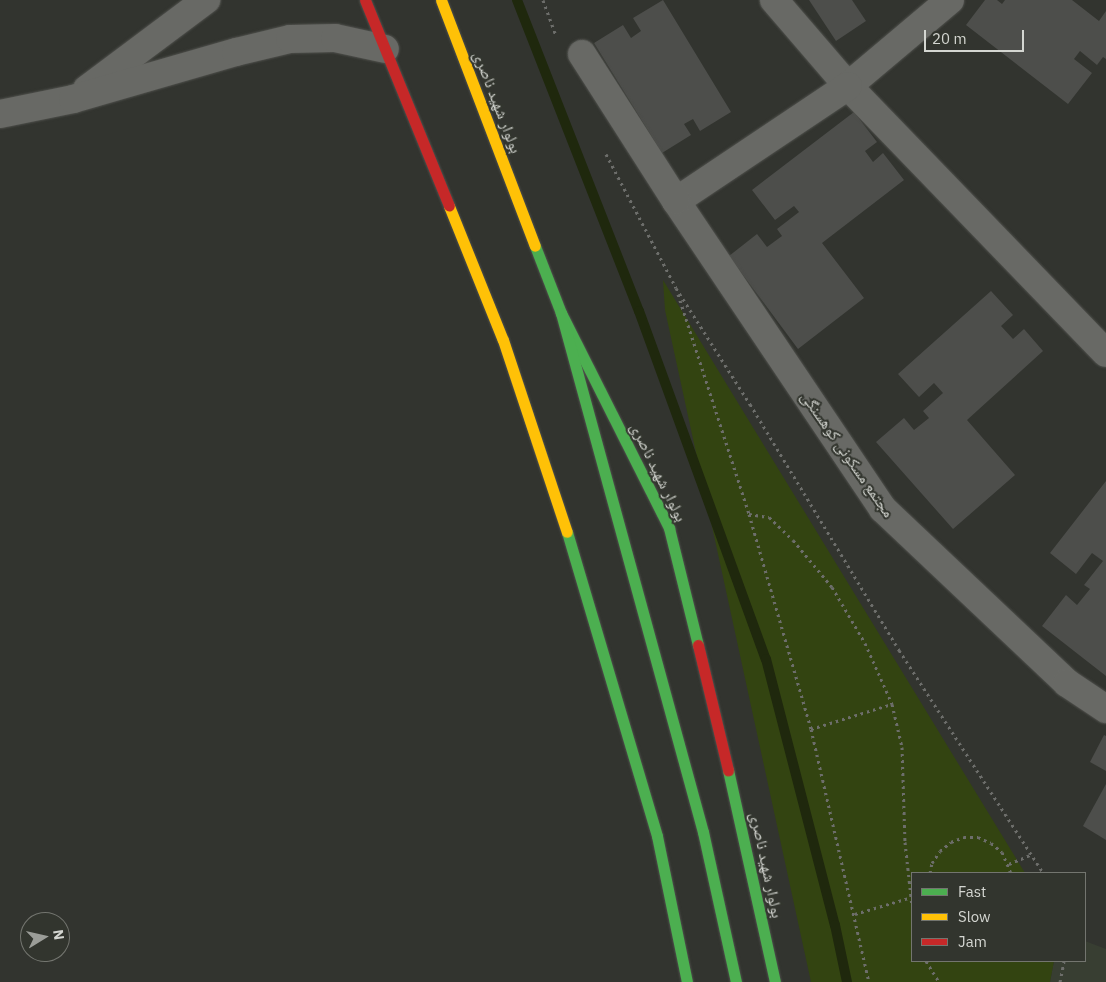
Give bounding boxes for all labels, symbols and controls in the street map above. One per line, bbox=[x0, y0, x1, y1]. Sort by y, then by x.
scale bar bbox=[926, 20, 1026, 52]
text: 20 m bbox=[932, 29, 967, 48]
street label: بولوار شهید ناصری bbox=[470, 48, 526, 156]
street label: مجتمع مسکونی کوهسنگی bbox=[797, 387, 899, 521]
street label: بولوار شهید ناصری bbox=[627, 419, 691, 525]
street label: بولوار شهید ناصری bbox=[746, 810, 788, 920]
legend bbox=[911, 872, 1086, 962]
text: Fast bbox=[958, 882, 986, 901]
text: Slow bbox=[958, 907, 991, 926]
north arrow bbox=[20, 912, 70, 962]
text: N bbox=[49, 928, 69, 941]
text: Jam bbox=[958, 932, 987, 951]

